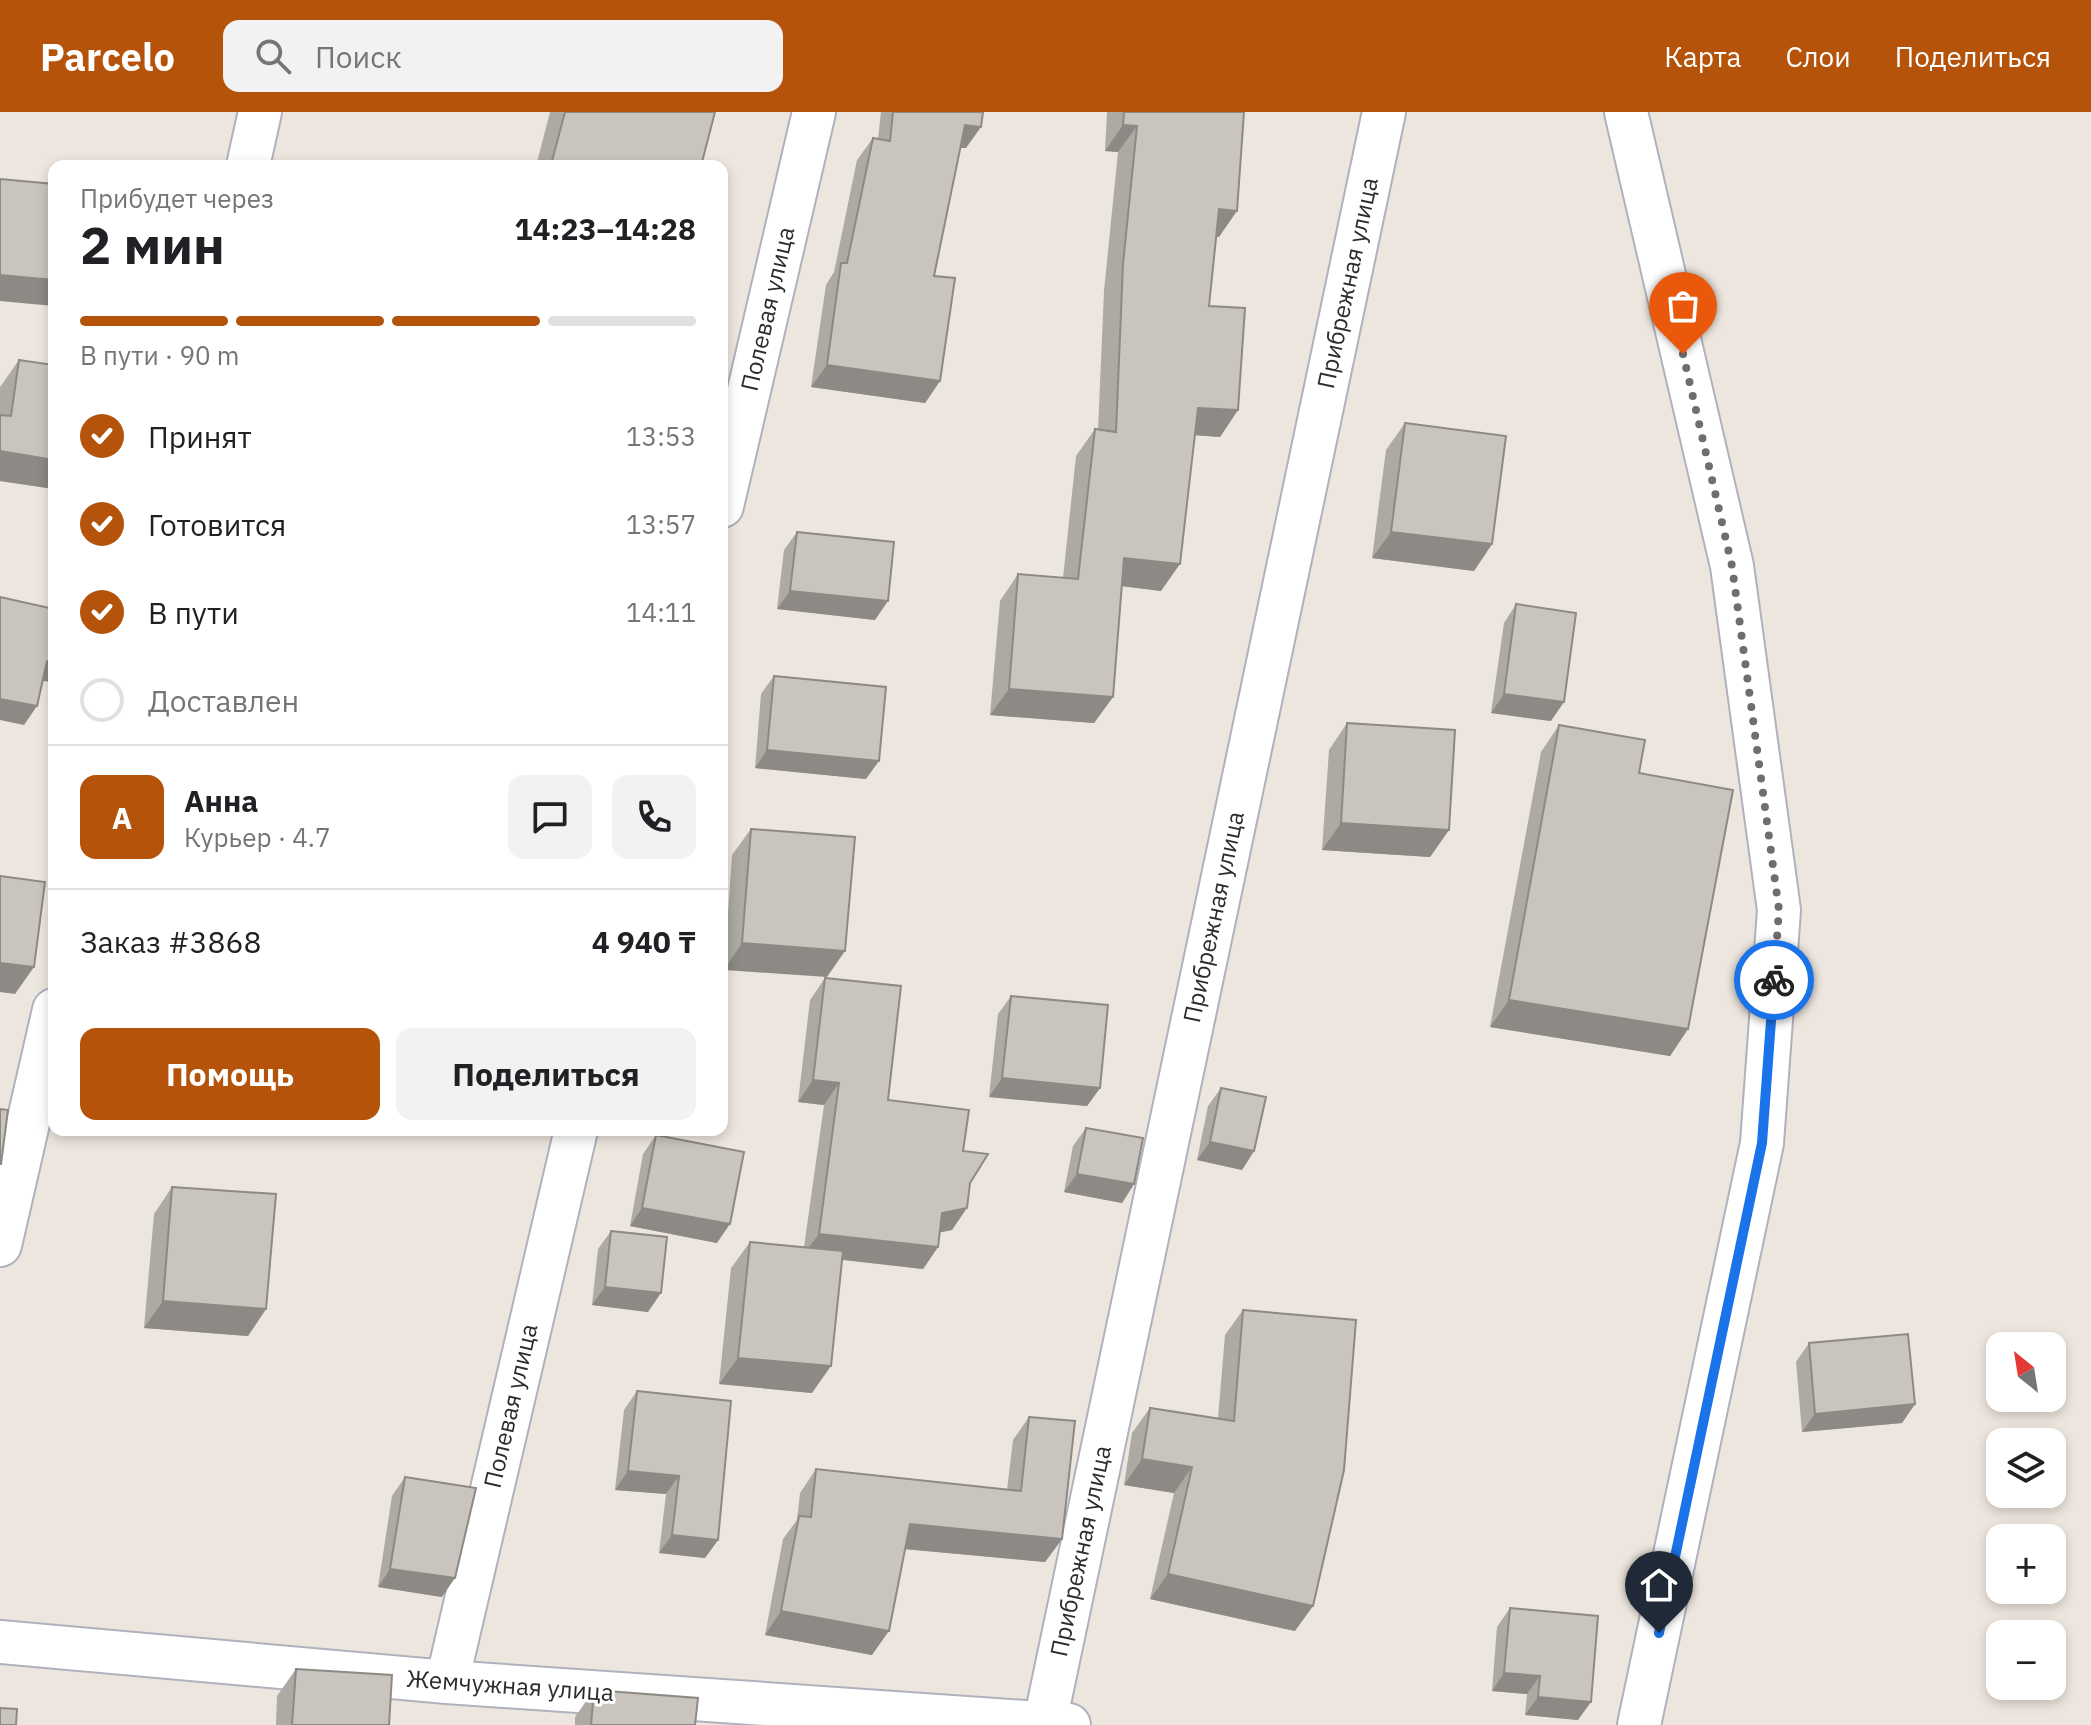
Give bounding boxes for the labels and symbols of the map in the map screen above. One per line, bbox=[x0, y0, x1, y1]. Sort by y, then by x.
street label: Прибрежная улица bbox=[1309, 174, 1385, 391]
street label: Полевая улица bbox=[733, 223, 802, 394]
pin bbox=[1649, 272, 1717, 354]
street label: Прибрежная улица bbox=[1175, 808, 1251, 1025]
courier bbox=[1734, 940, 1814, 1020]
street label: Полевая улица bbox=[476, 1320, 545, 1491]
north arrow bbox=[1986, 1332, 2066, 1412]
street label: Прибрежная улица bbox=[1042, 1442, 1118, 1659]
pin bbox=[1625, 1551, 1693, 1633]
street label: Жемчужная улица bbox=[405, 1662, 615, 1708]

